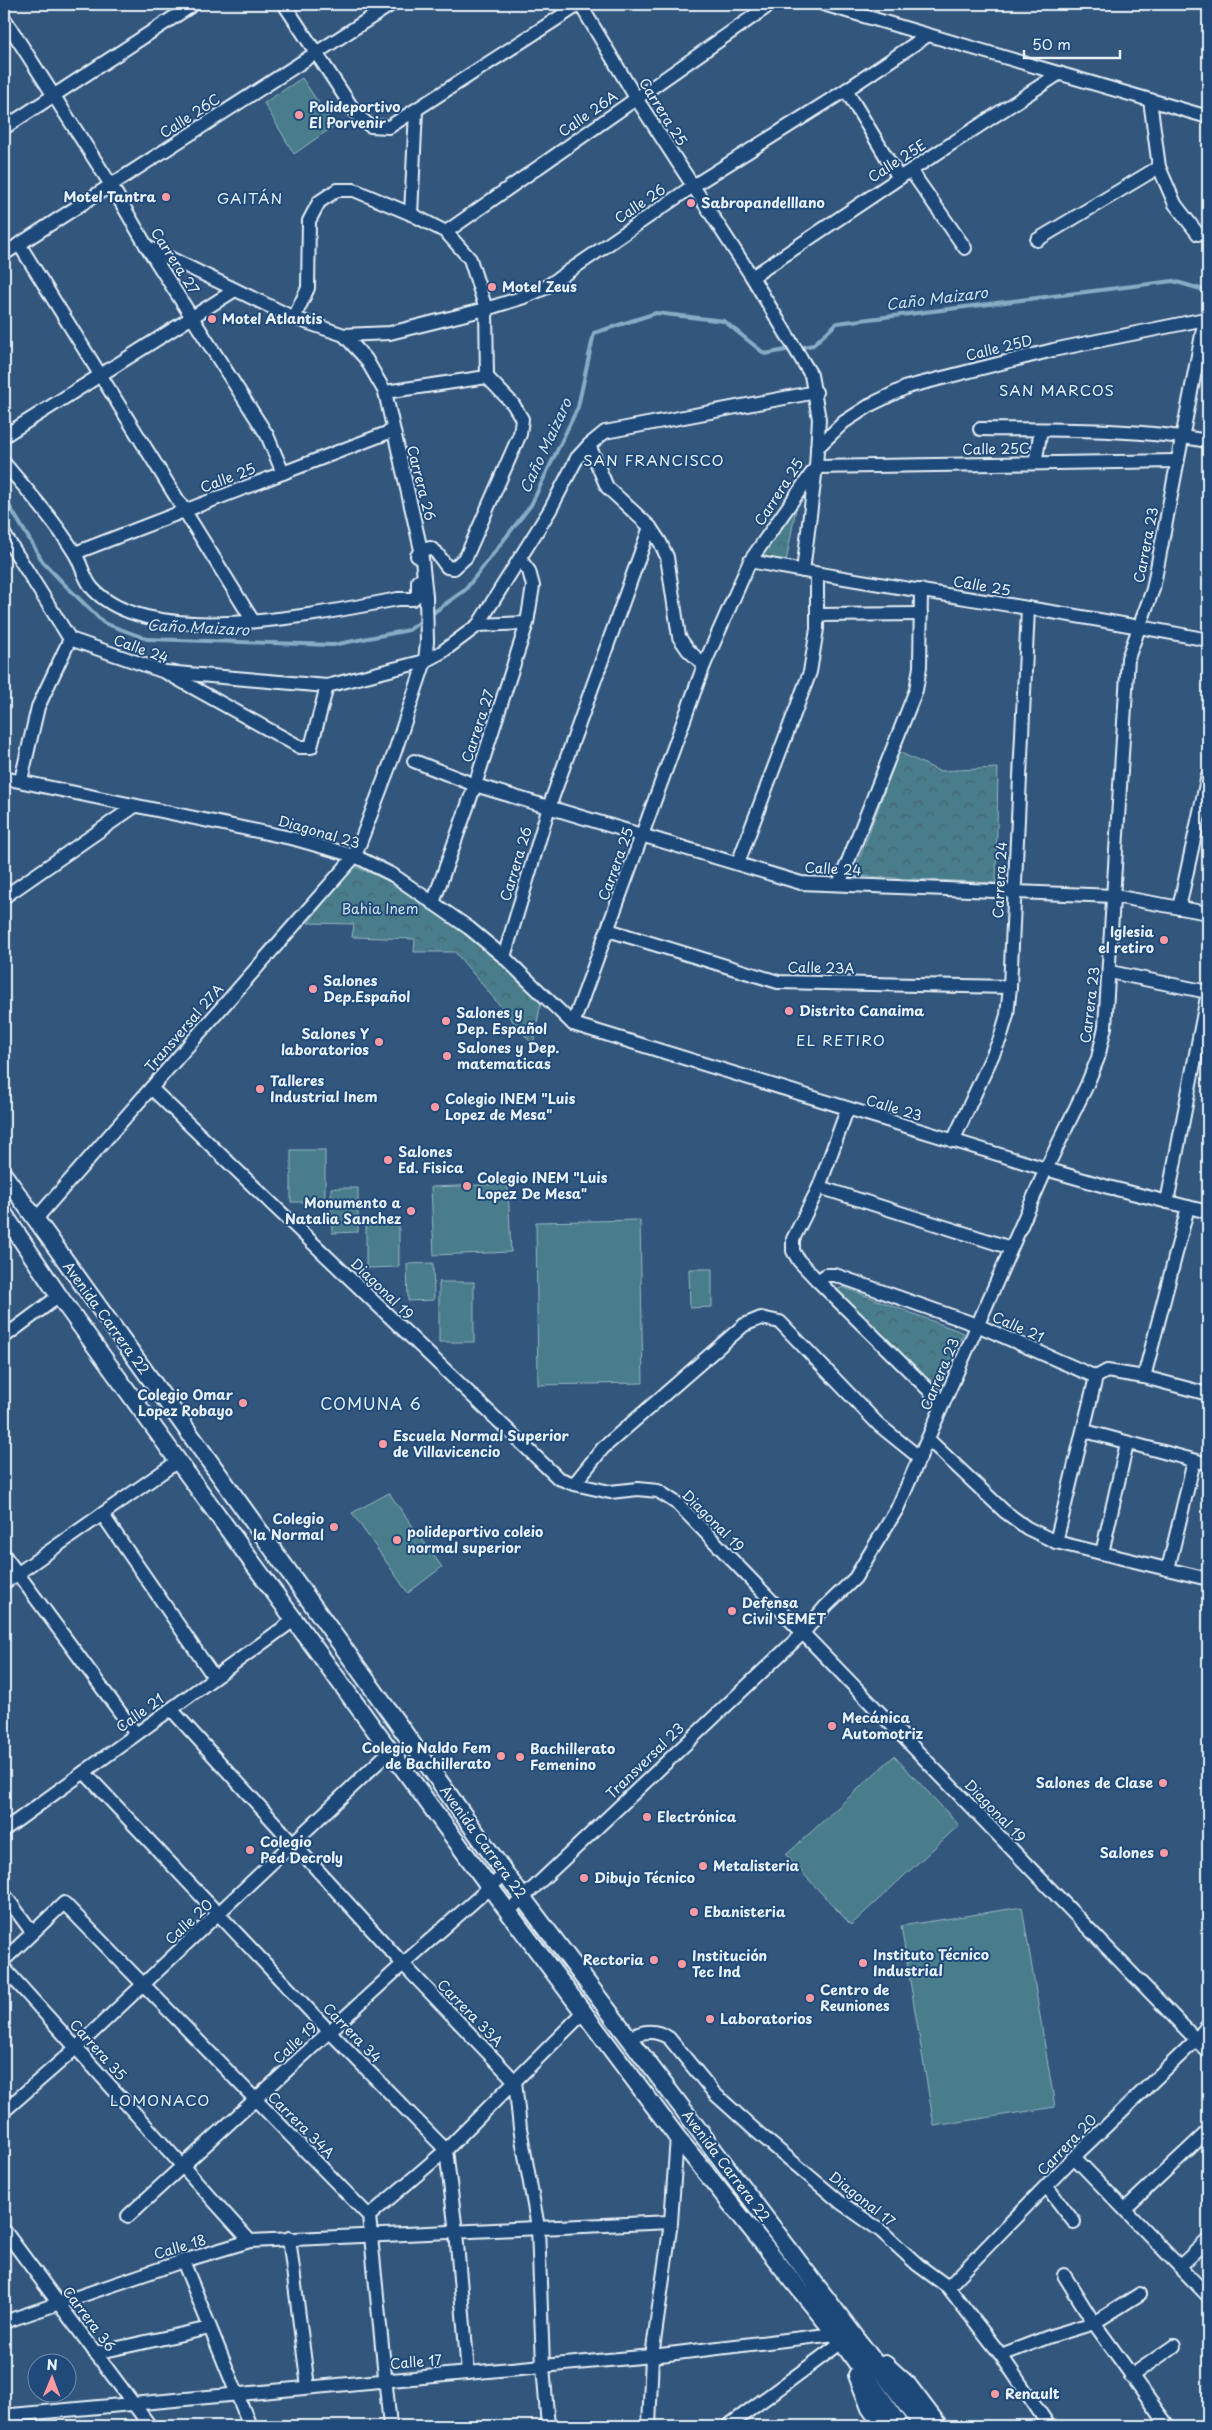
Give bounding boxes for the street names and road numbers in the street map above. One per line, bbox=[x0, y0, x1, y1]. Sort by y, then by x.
street label: Carrera 25 bbox=[634, 74, 693, 150]
street label: Calle 26A bbox=[554, 85, 622, 142]
street label: Calle 26C bbox=[155, 88, 224, 143]
street label: Calle 25E bbox=[864, 134, 930, 187]
street label: Calle 26 bbox=[610, 179, 670, 228]
street label: Carrera 27 bbox=[146, 223, 205, 298]
street label: Calle 25D bbox=[963, 329, 1034, 366]
street label: Calle 25C bbox=[962, 437, 1030, 460]
street label: Carrera 26 bbox=[402, 443, 441, 523]
street label: Carrera 25 bbox=[749, 454, 808, 530]
street label: Calle 25 bbox=[197, 457, 259, 498]
street label: Carrera 23 bbox=[1128, 505, 1163, 585]
street label: Calle 25 bbox=[952, 570, 1012, 601]
street label: Calle 24 bbox=[111, 629, 172, 668]
street label: Carrera 27 bbox=[456, 687, 499, 765]
street label: Diagonal 23 bbox=[276, 810, 363, 853]
street label: Carrera 26 bbox=[494, 824, 537, 904]
street label: Carrera 25 bbox=[593, 824, 639, 904]
street label: Carrera 24 bbox=[987, 841, 1012, 919]
street label: Calle 24 bbox=[804, 857, 862, 880]
street label: Calle 23A bbox=[787, 956, 855, 979]
street label: Carrera 23 bbox=[1074, 965, 1105, 1044]
street label: Transversal 27A bbox=[139, 979, 228, 1076]
street label: Calle 23 bbox=[864, 1089, 925, 1126]
street label: Diagonal 19 bbox=[346, 1253, 419, 1324]
street label: Avenida Carrera 22 bbox=[58, 1257, 155, 1379]
street label: Calle 21 bbox=[989, 1306, 1047, 1347]
street label: Carrera 23 bbox=[915, 1334, 964, 1413]
street label: Diagonal 19 bbox=[677, 1485, 749, 1557]
street label: Calle 21 bbox=[111, 1688, 168, 1737]
street label: Transversal 23 bbox=[601, 1718, 689, 1804]
street label: Diagonal 19 bbox=[960, 1774, 1031, 1847]
street label: Avenida Carrera 22 bbox=[435, 1781, 532, 1903]
street label: Calle 20 bbox=[160, 1894, 217, 1949]
street label: Carrera 33A bbox=[433, 1974, 508, 2051]
street label: Carrera 34 bbox=[318, 1998, 386, 2067]
street label: Carrera 35 bbox=[65, 2014, 132, 2085]
street label: Calle 19 bbox=[268, 2017, 321, 2069]
street label: Carrera 34A bbox=[263, 2087, 340, 2163]
street label: Avenida Carrera 22 bbox=[677, 2105, 776, 2226]
street label: Carrera 20 bbox=[1032, 2109, 1101, 2180]
street label: Diagonal 17 bbox=[825, 2166, 900, 2232]
street label: Calle 18 bbox=[151, 2229, 209, 2264]
street label: Carrera 36 bbox=[58, 2282, 121, 2356]
street label: Calle 17 bbox=[389, 2349, 443, 2374]

